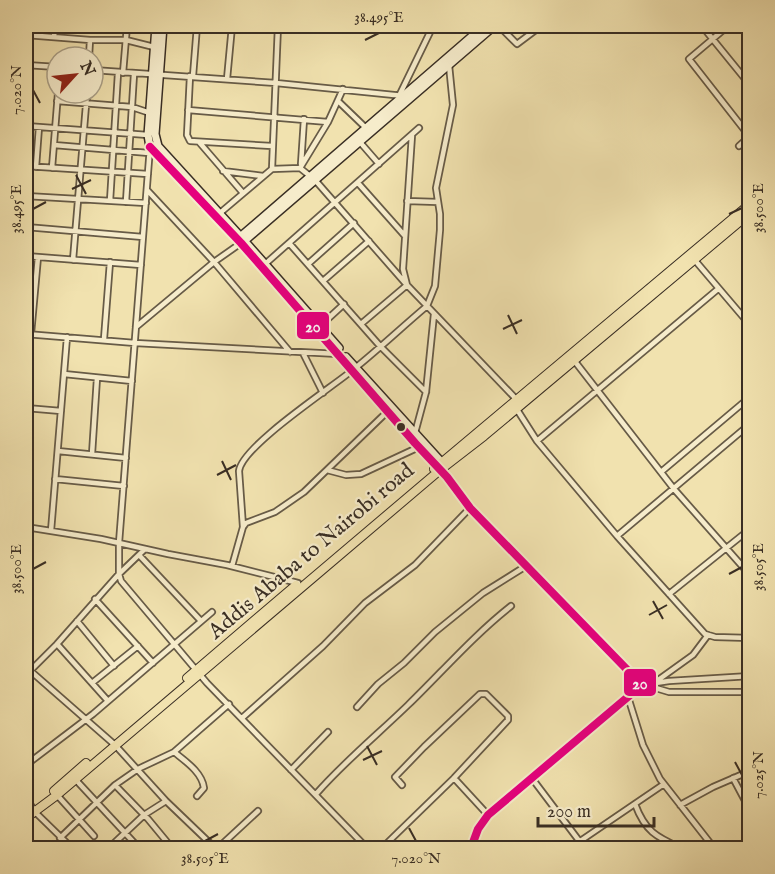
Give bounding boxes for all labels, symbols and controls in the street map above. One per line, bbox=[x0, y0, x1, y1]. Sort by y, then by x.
text: 38.495°E bbox=[354, 8, 404, 27]
north arrow bbox=[45, 45, 105, 105]
text: N bbox=[74, 57, 99, 80]
text: 7.020°N bbox=[7, 65, 26, 115]
text: 38.500°E bbox=[749, 183, 768, 233]
text: 38.495°E bbox=[7, 184, 26, 234]
line badge: 20 bbox=[296, 311, 330, 340]
text: 20 bbox=[305, 318, 321, 338]
unlabelled marker bbox=[395, 421, 407, 433]
street label: Addis Ababa to Nairobi road bbox=[202, 457, 420, 647]
text: 38.505°E bbox=[749, 543, 768, 591]
text: 38.500°E bbox=[7, 544, 26, 594]
line badge: 20 bbox=[623, 668, 657, 697]
text: 20 bbox=[632, 675, 648, 695]
text: 7.025°N bbox=[749, 751, 768, 799]
scale bar bbox=[538, 790, 654, 828]
text: 200 m bbox=[547, 801, 591, 824]
text: 38.505°E bbox=[181, 849, 229, 868]
text: 7.020°N bbox=[391, 849, 441, 868]

